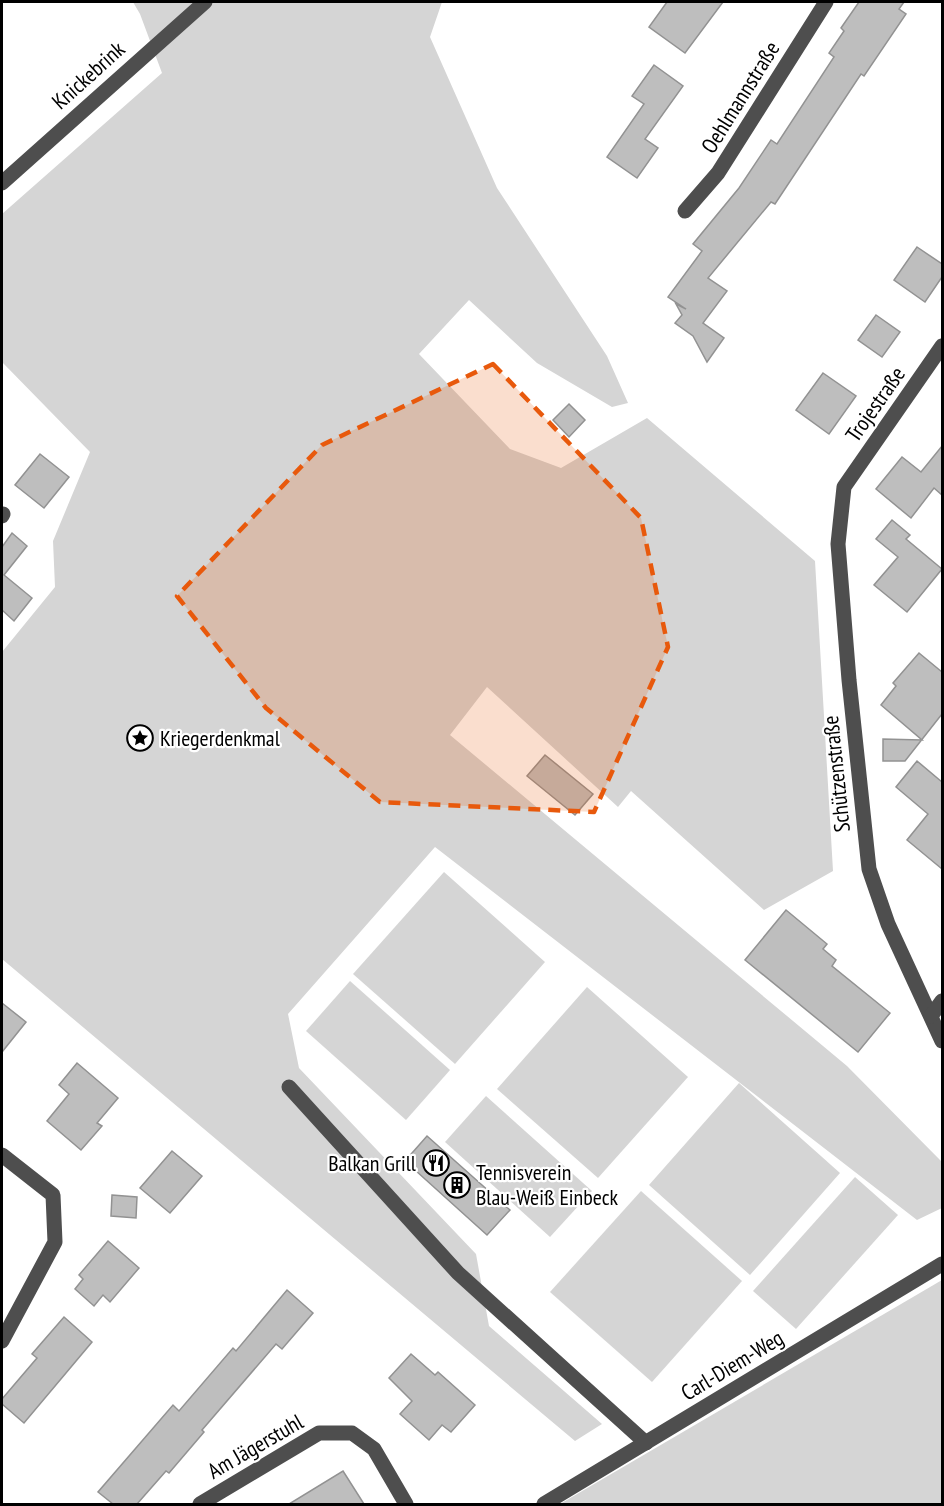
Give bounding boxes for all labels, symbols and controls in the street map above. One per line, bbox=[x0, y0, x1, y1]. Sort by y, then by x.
street label: Knickebrink bbox=[46, 35, 131, 115]
street label: Oehlmannstraße bbox=[695, 36, 785, 158]
street label: Trojestraße bbox=[839, 361, 911, 447]
street label: Schützenstraße bbox=[816, 714, 856, 834]
place icon: Kriegerdenkmal bbox=[125, 723, 155, 753]
place label: Kriegerdenkmal bbox=[160, 724, 281, 752]
restaurant icon: Balkan Grill bbox=[421, 1148, 451, 1178]
place label: Balkan Grill bbox=[328, 1149, 417, 1177]
place label: Tennisverein Blau-Weiß Einbeck bbox=[476, 1158, 619, 1211]
building icon: Tennisverein Blau-Weiß Einbeck bbox=[442, 1170, 472, 1200]
street label: Carl-Diem-Weg bbox=[676, 1323, 788, 1407]
street label: Am Jägerstuhl bbox=[202, 1407, 309, 1485]

